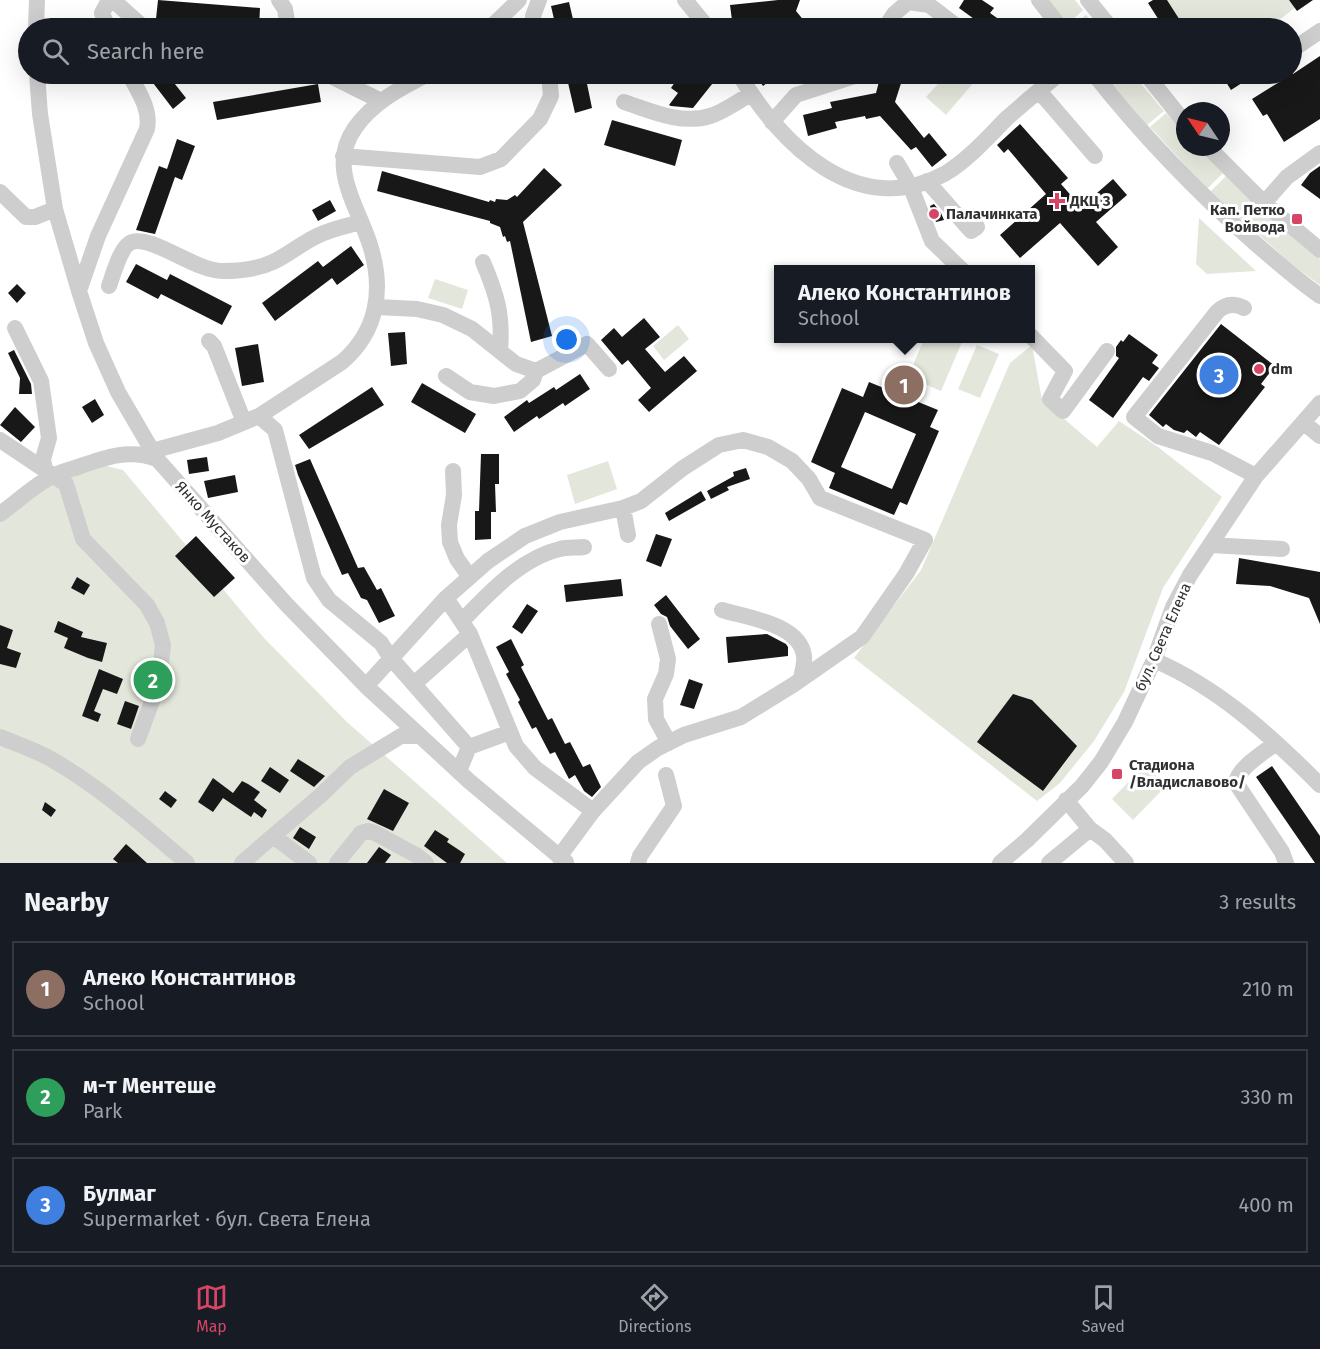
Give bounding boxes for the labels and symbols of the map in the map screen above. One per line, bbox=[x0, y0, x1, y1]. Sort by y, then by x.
north arrow bbox=[1176, 102, 1230, 156]
marker: ДКЦ 3 bbox=[1048, 192, 1066, 210]
place label: ДКЦ 3 bbox=[1069, 192, 1111, 210]
place label: Кап. Петко Войвода bbox=[1210, 201, 1285, 236]
place label: Палачинката bbox=[946, 205, 1038, 223]
marker: Палачинката bbox=[927, 207, 941, 221]
marker: Кап. Петко Войвода bbox=[1290, 212, 1304, 226]
your location bbox=[552, 325, 581, 354]
pin: 3 bbox=[1200, 352, 1238, 398]
place label: dm bbox=[1271, 360, 1293, 378]
pin: 1 bbox=[884, 362, 924, 408]
marker: dm bbox=[1252, 362, 1266, 376]
street label: Янко Мустаков bbox=[172, 477, 254, 567]
street label: бул. Света Елена bbox=[1131, 580, 1195, 694]
pin: 2 bbox=[134, 658, 172, 702]
place label: Стадиона /Владиславово/ bbox=[1129, 756, 1246, 791]
marker: Стадиона /Владиславово/ bbox=[1110, 767, 1124, 781]

